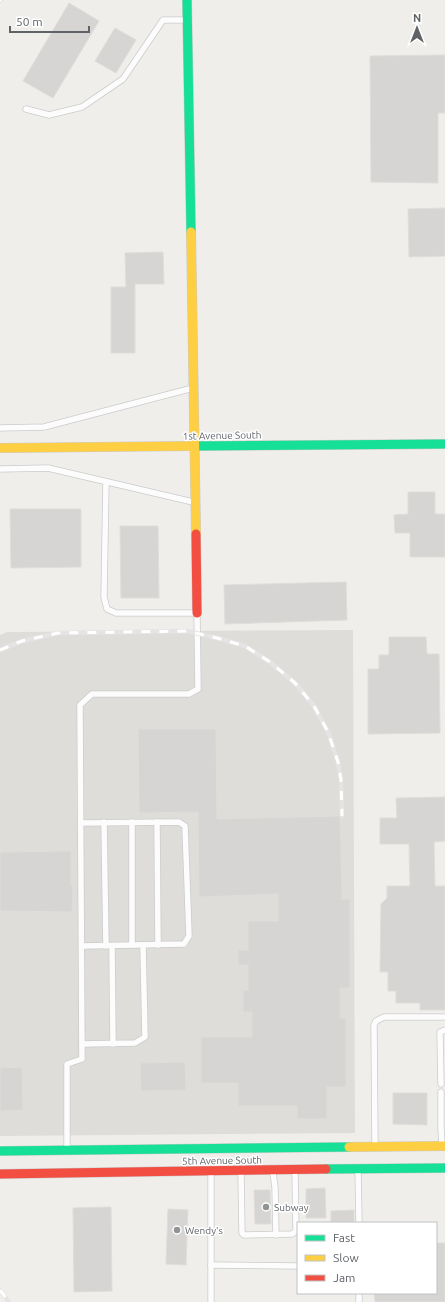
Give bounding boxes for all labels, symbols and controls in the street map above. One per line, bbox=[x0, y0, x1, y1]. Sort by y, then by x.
scale bar bbox=[10, 8, 89, 34]
north arrow bbox=[397, 8, 437, 48]
text: N bbox=[413, 12, 421, 24]
text: 50 m bbox=[16, 15, 43, 28]
street label: 1st Avenue South bbox=[183, 429, 261, 442]
street label: 5th Avenue South bbox=[182, 1154, 262, 1167]
marker: Subway bbox=[261, 1202, 271, 1212]
place label: Subway bbox=[274, 1202, 309, 1213]
legend bbox=[297, 1222, 437, 1294]
marker: Wendy's bbox=[172, 1225, 182, 1235]
place label: Wendy's bbox=[185, 1225, 223, 1236]
text: Fast bbox=[333, 1231, 355, 1244]
text: Slow bbox=[333, 1251, 359, 1264]
text: Jam bbox=[333, 1271, 355, 1284]

